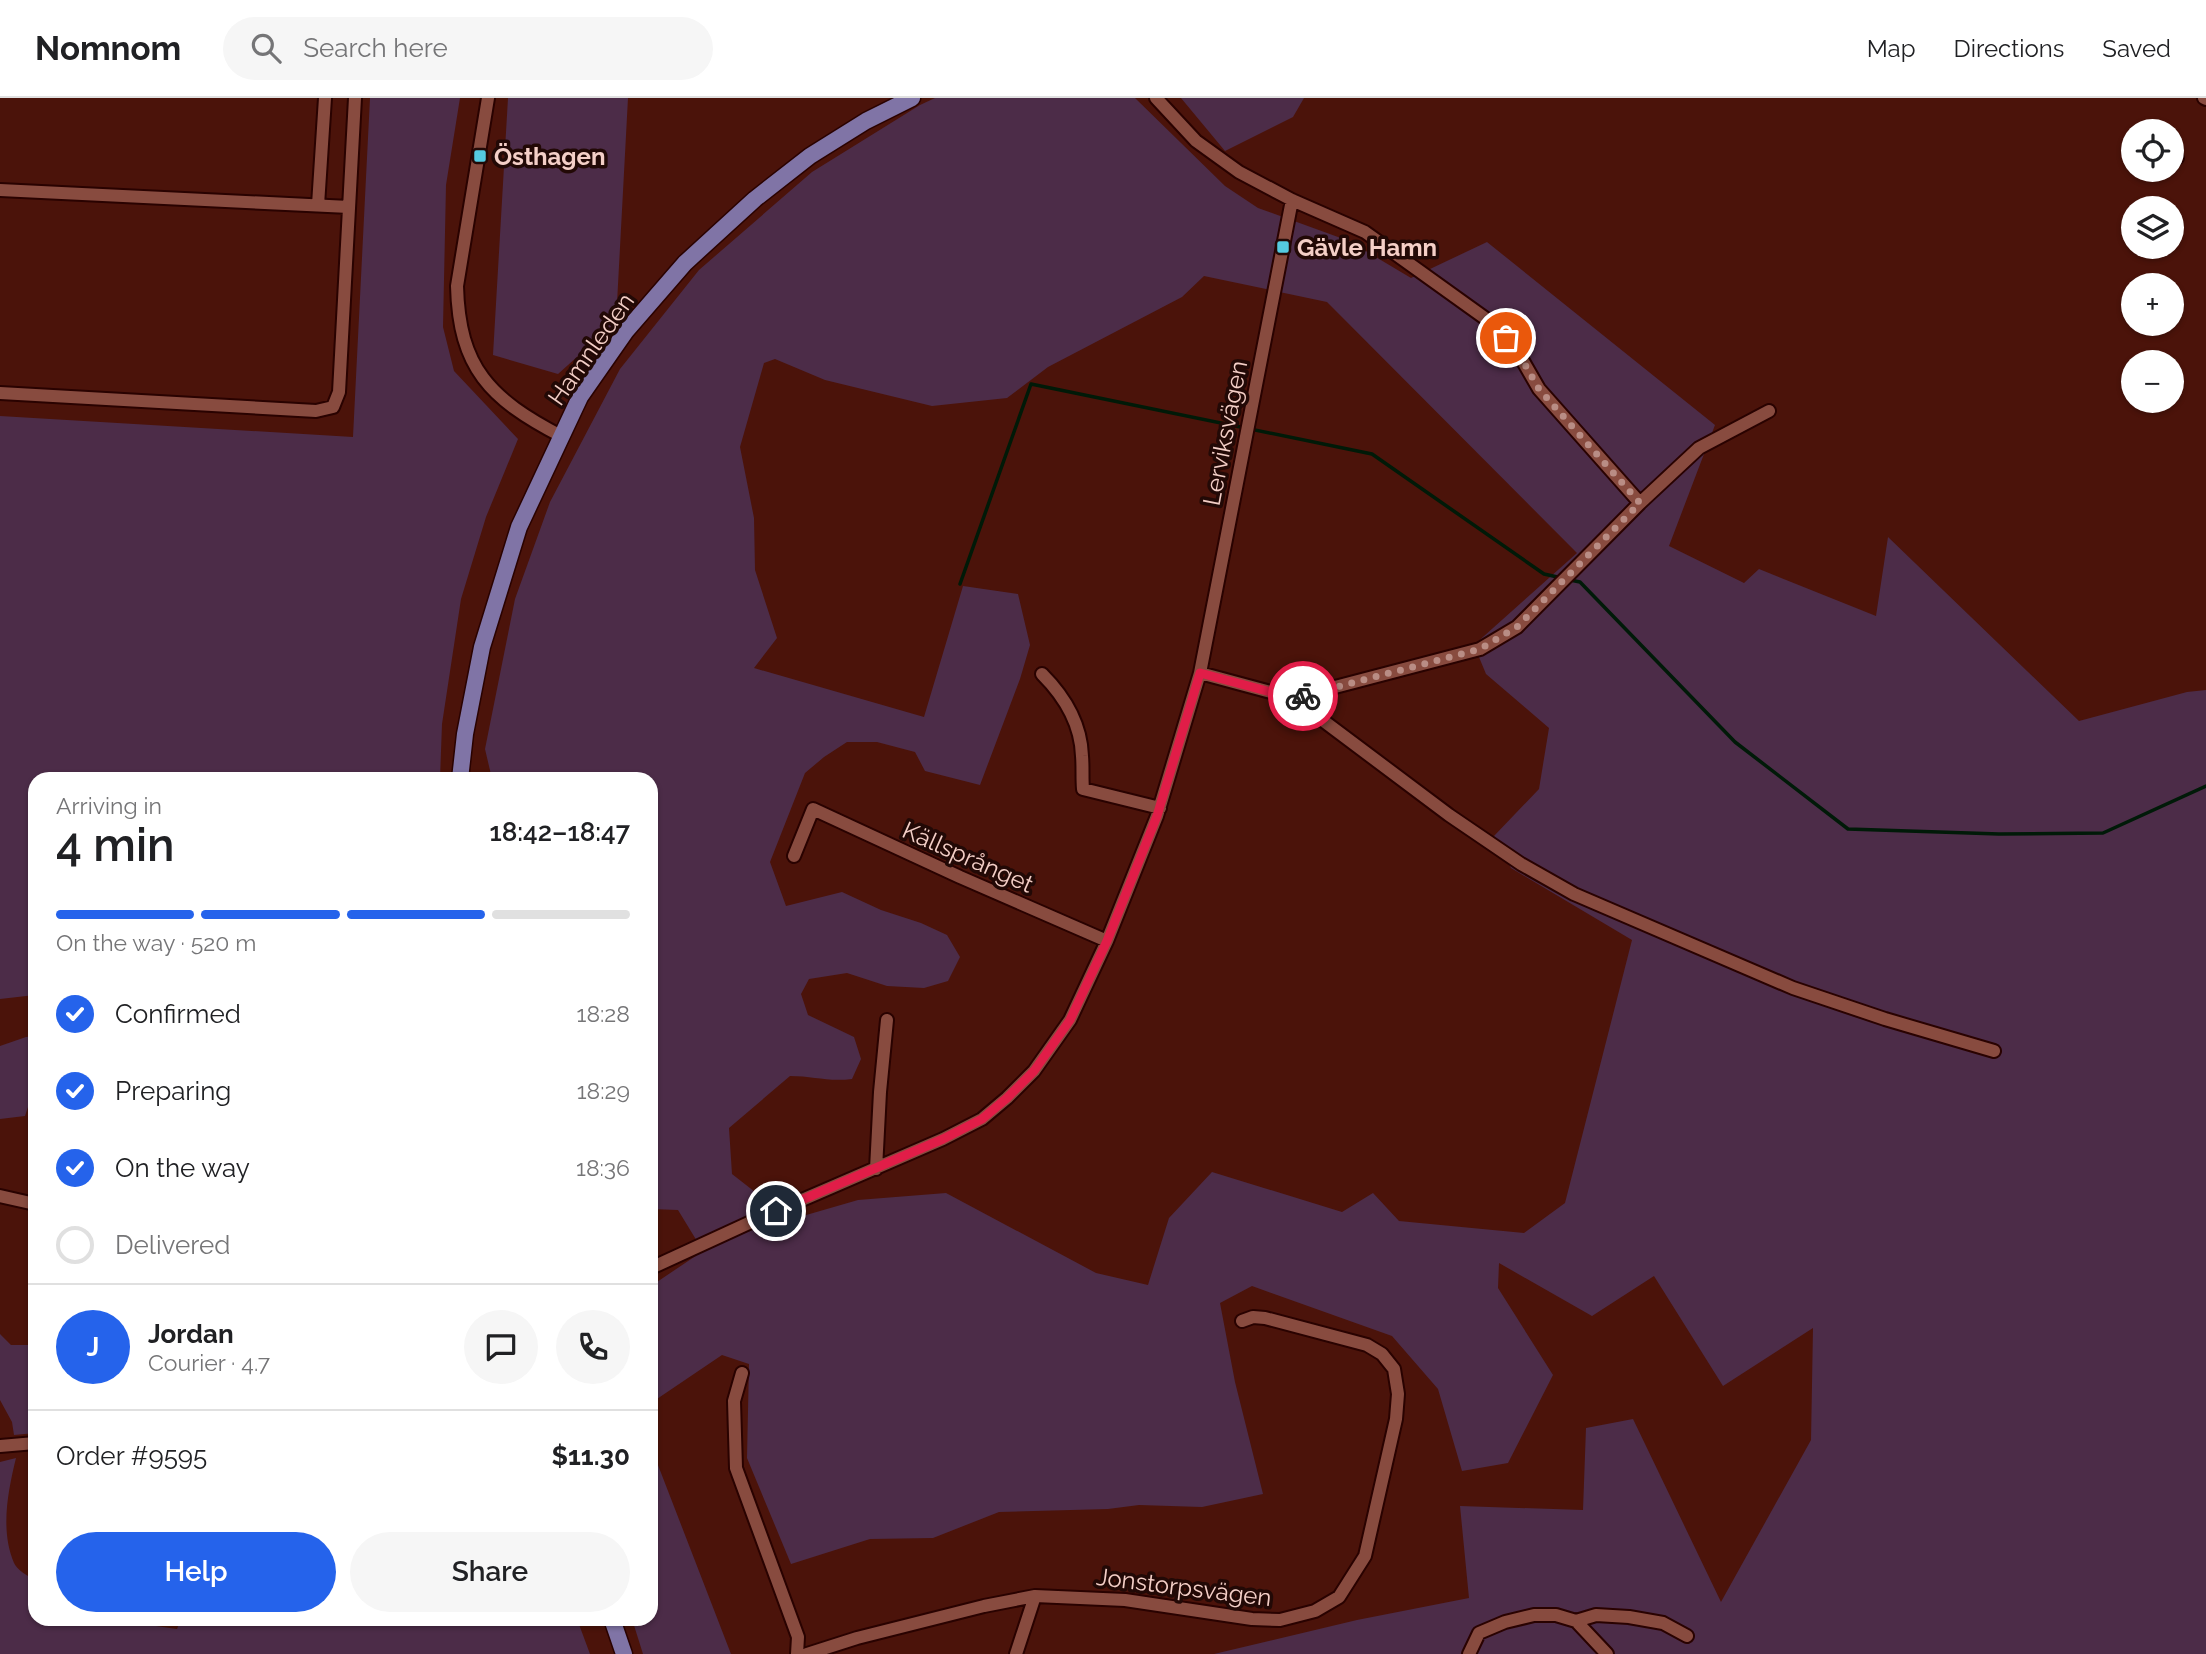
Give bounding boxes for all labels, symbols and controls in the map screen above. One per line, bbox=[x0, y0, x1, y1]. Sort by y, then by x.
search box bbox=[223, 17, 713, 80]
text: Nomnom bbox=[35, 29, 181, 68]
icon: search bbox=[247, 29, 285, 67]
text: Search here bbox=[303, 33, 448, 63]
text: Map bbox=[1867, 34, 1916, 63]
text: Directions bbox=[1954, 34, 2064, 63]
text: Saved bbox=[2102, 34, 2171, 63]
map controls bbox=[2121, 119, 2184, 413]
button: locate bbox=[2121, 119, 2184, 182]
place label: Östhagen bbox=[494, 142, 605, 171]
marker: Östhagen bbox=[472, 148, 488, 164]
button: layers bbox=[2121, 196, 2184, 259]
place label: Gävle Hamn bbox=[1297, 233, 1437, 262]
marker: Gävle Hamn bbox=[1275, 239, 1291, 255]
button: + bbox=[2121, 273, 2184, 336]
street label: Hamnleden bbox=[542, 287, 640, 411]
pin bbox=[1476, 308, 1536, 368]
icon: bag bbox=[1487, 319, 1525, 357]
button: − bbox=[2121, 350, 2184, 413]
street label: Lerviksvägen bbox=[1197, 358, 1253, 508]
courier bbox=[1268, 661, 1338, 731]
icon: bike bbox=[1284, 677, 1322, 715]
text: Arriving in bbox=[56, 792, 162, 819]
street label: Källsprånget bbox=[898, 815, 1038, 899]
text: 18:42–18:47 bbox=[489, 817, 630, 847]
text: 4 min bbox=[56, 818, 175, 872]
text: On the way · 520 m bbox=[56, 929, 256, 956]
icon: check bbox=[56, 995, 94, 1033]
text: Confirmed bbox=[115, 999, 241, 1029]
text: 18:28 bbox=[577, 1000, 630, 1027]
icon: check bbox=[56, 1072, 94, 1110]
text: Preparing bbox=[115, 1076, 231, 1106]
text: 18:29 bbox=[577, 1077, 630, 1104]
icon: check bbox=[56, 1149, 94, 1187]
text: On the way bbox=[115, 1153, 250, 1183]
text: 18:36 bbox=[576, 1154, 630, 1181]
pin bbox=[746, 1181, 806, 1241]
icon: home bbox=[757, 1192, 795, 1230]
text: Delivered bbox=[115, 1230, 230, 1260]
button: chat bbox=[464, 1310, 538, 1384]
button: phone bbox=[556, 1310, 630, 1384]
text: Jordan bbox=[148, 1319, 234, 1349]
text: J bbox=[87, 1332, 99, 1362]
text: Courier · 4.7 bbox=[148, 1349, 270, 1376]
text: Order #9595 bbox=[56, 1441, 207, 1471]
text: $11.30 bbox=[552, 1441, 630, 1471]
button: Help bbox=[56, 1532, 336, 1612]
button: Share bbox=[350, 1532, 630, 1612]
street label: Jonstorpsvägen bbox=[1095, 1562, 1273, 1612]

